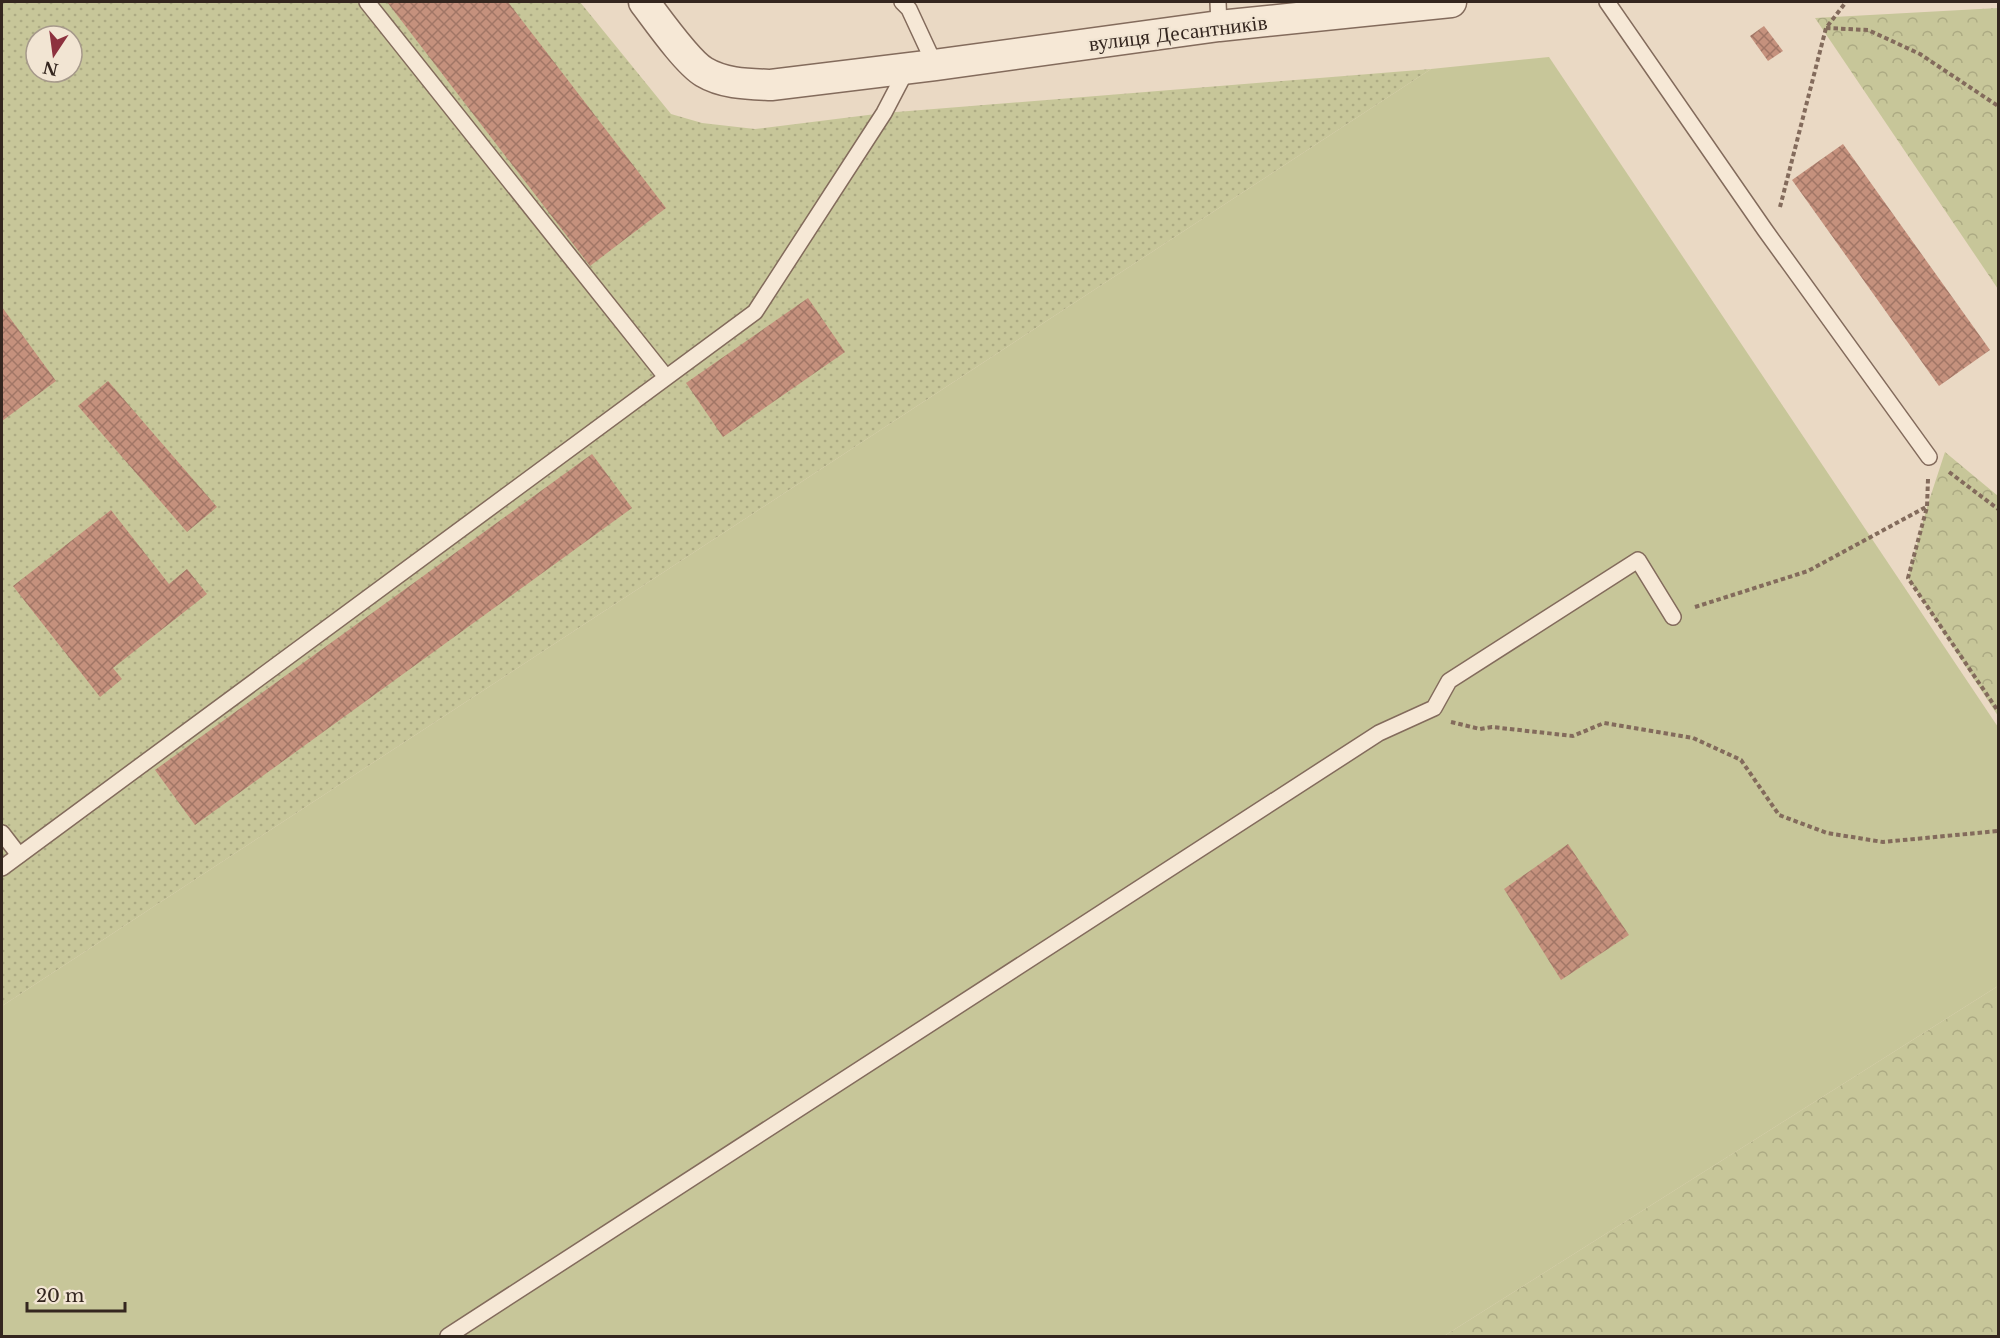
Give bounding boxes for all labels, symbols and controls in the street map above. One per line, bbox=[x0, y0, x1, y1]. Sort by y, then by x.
street label: вулиця Десантників bbox=[1087, 9, 1269, 57]
north arrow bbox=[24, 24, 84, 84]
text: N bbox=[41, 57, 60, 80]
scale bar bbox=[27, 1275, 124, 1313]
text: 20 m bbox=[36, 1285, 84, 1307]

